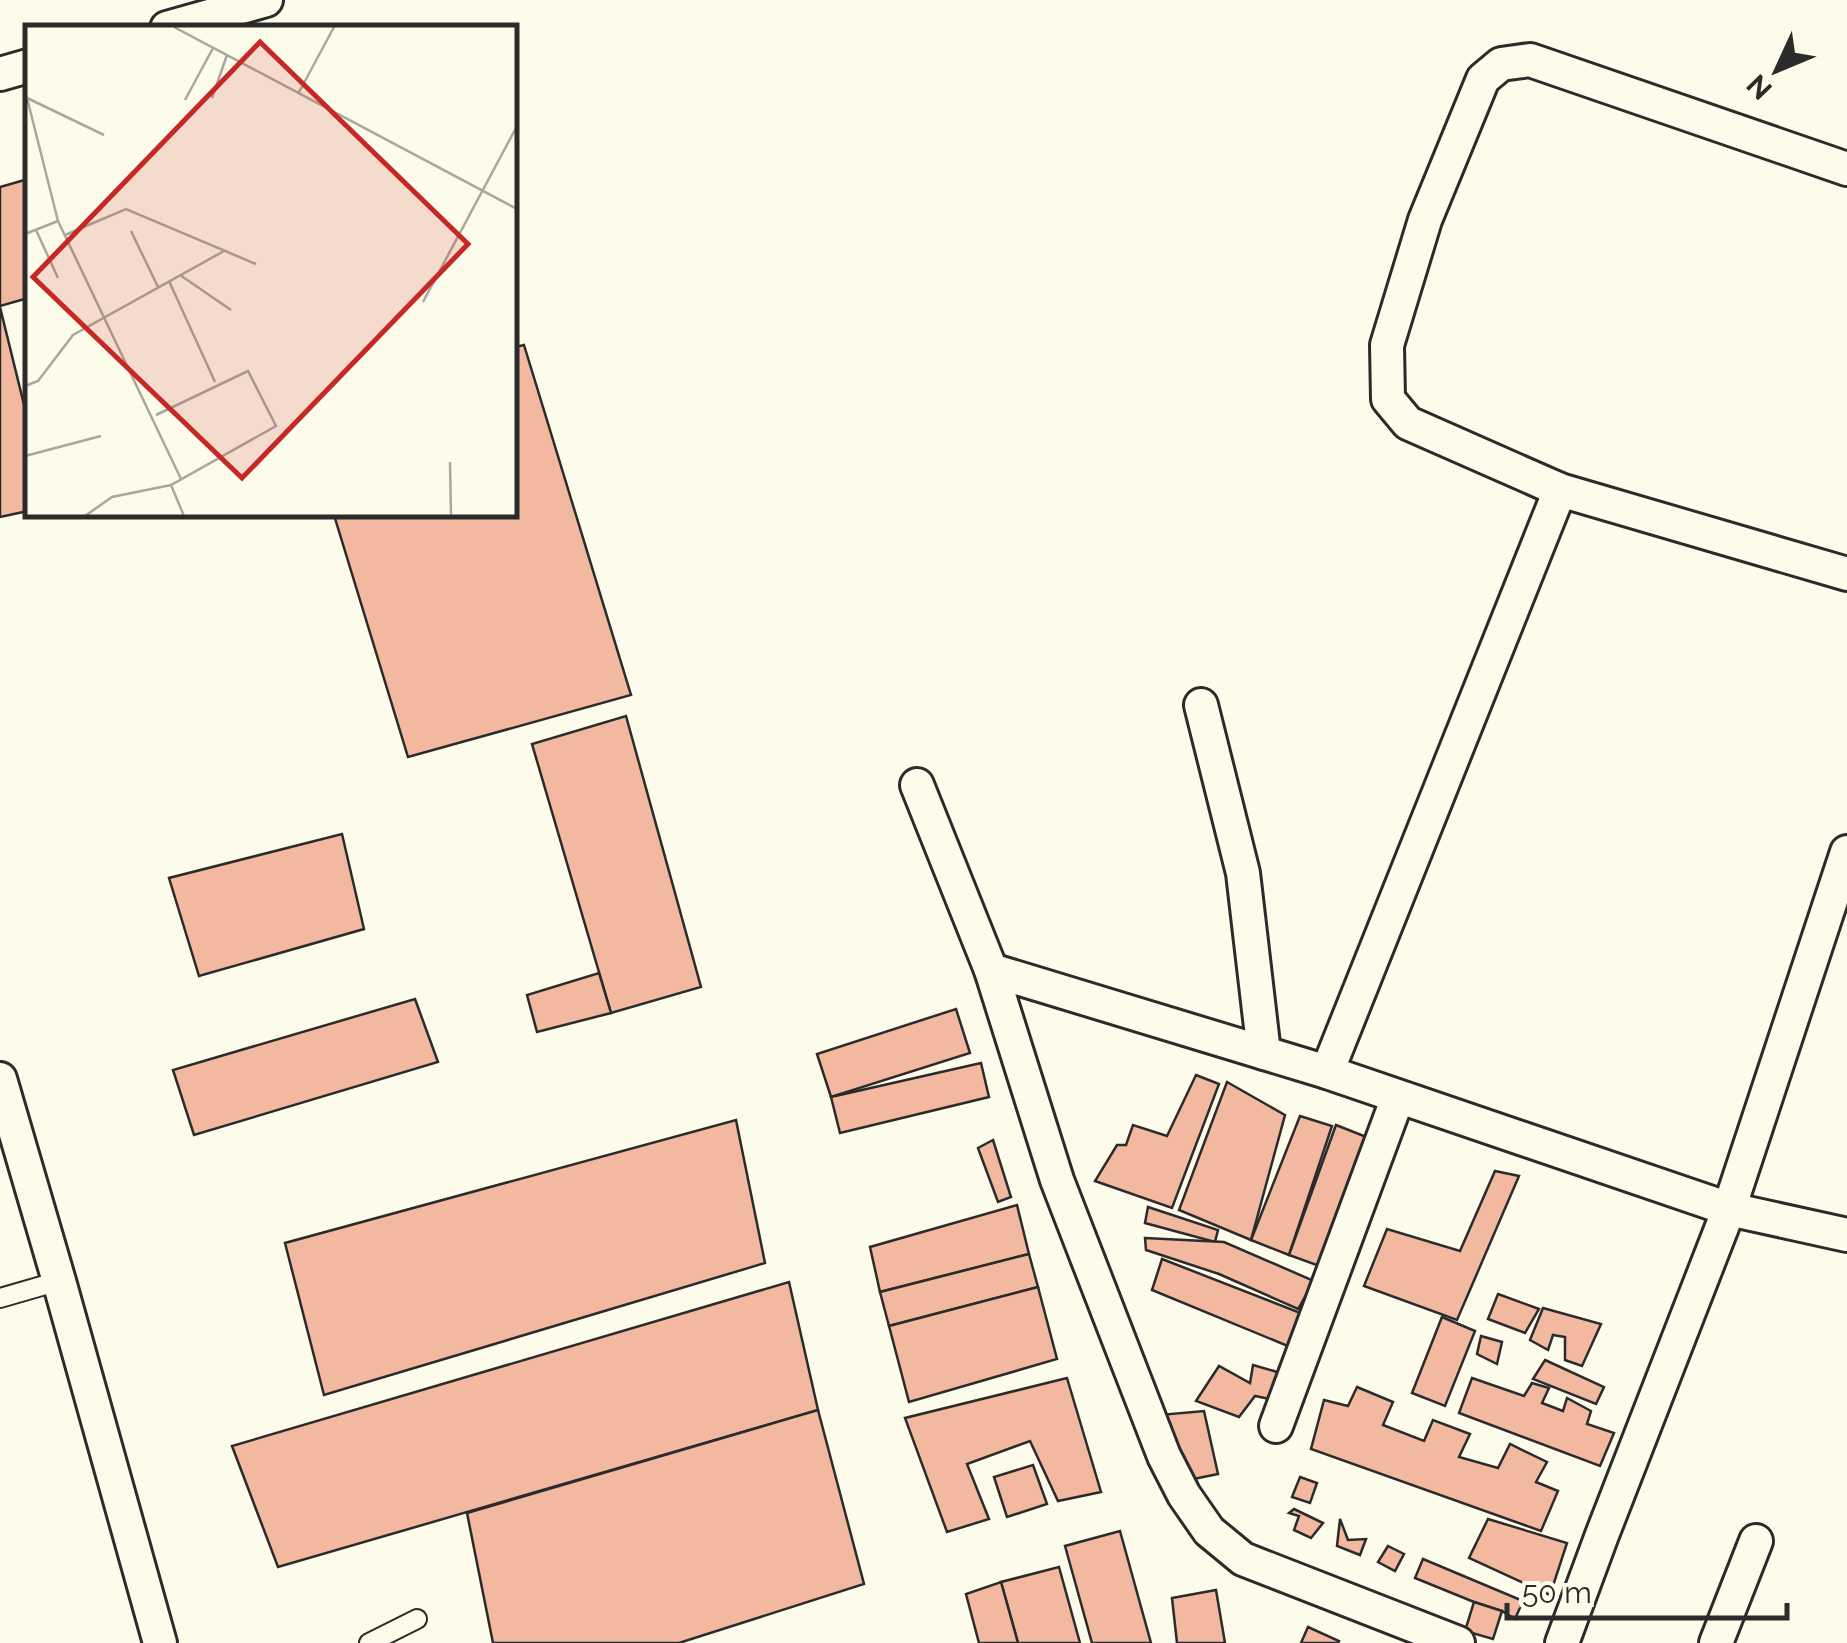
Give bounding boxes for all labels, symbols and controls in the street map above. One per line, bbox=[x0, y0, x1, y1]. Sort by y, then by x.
north arrow bbox=[1727, 20, 1827, 120]
inset map bbox=[25, 25, 518, 518]
text: N bbox=[1740, 68, 1779, 106]
scale bar bbox=[1507, 1558, 1787, 1620]
text: 50 m bbox=[1522, 1575, 1592, 1610]

